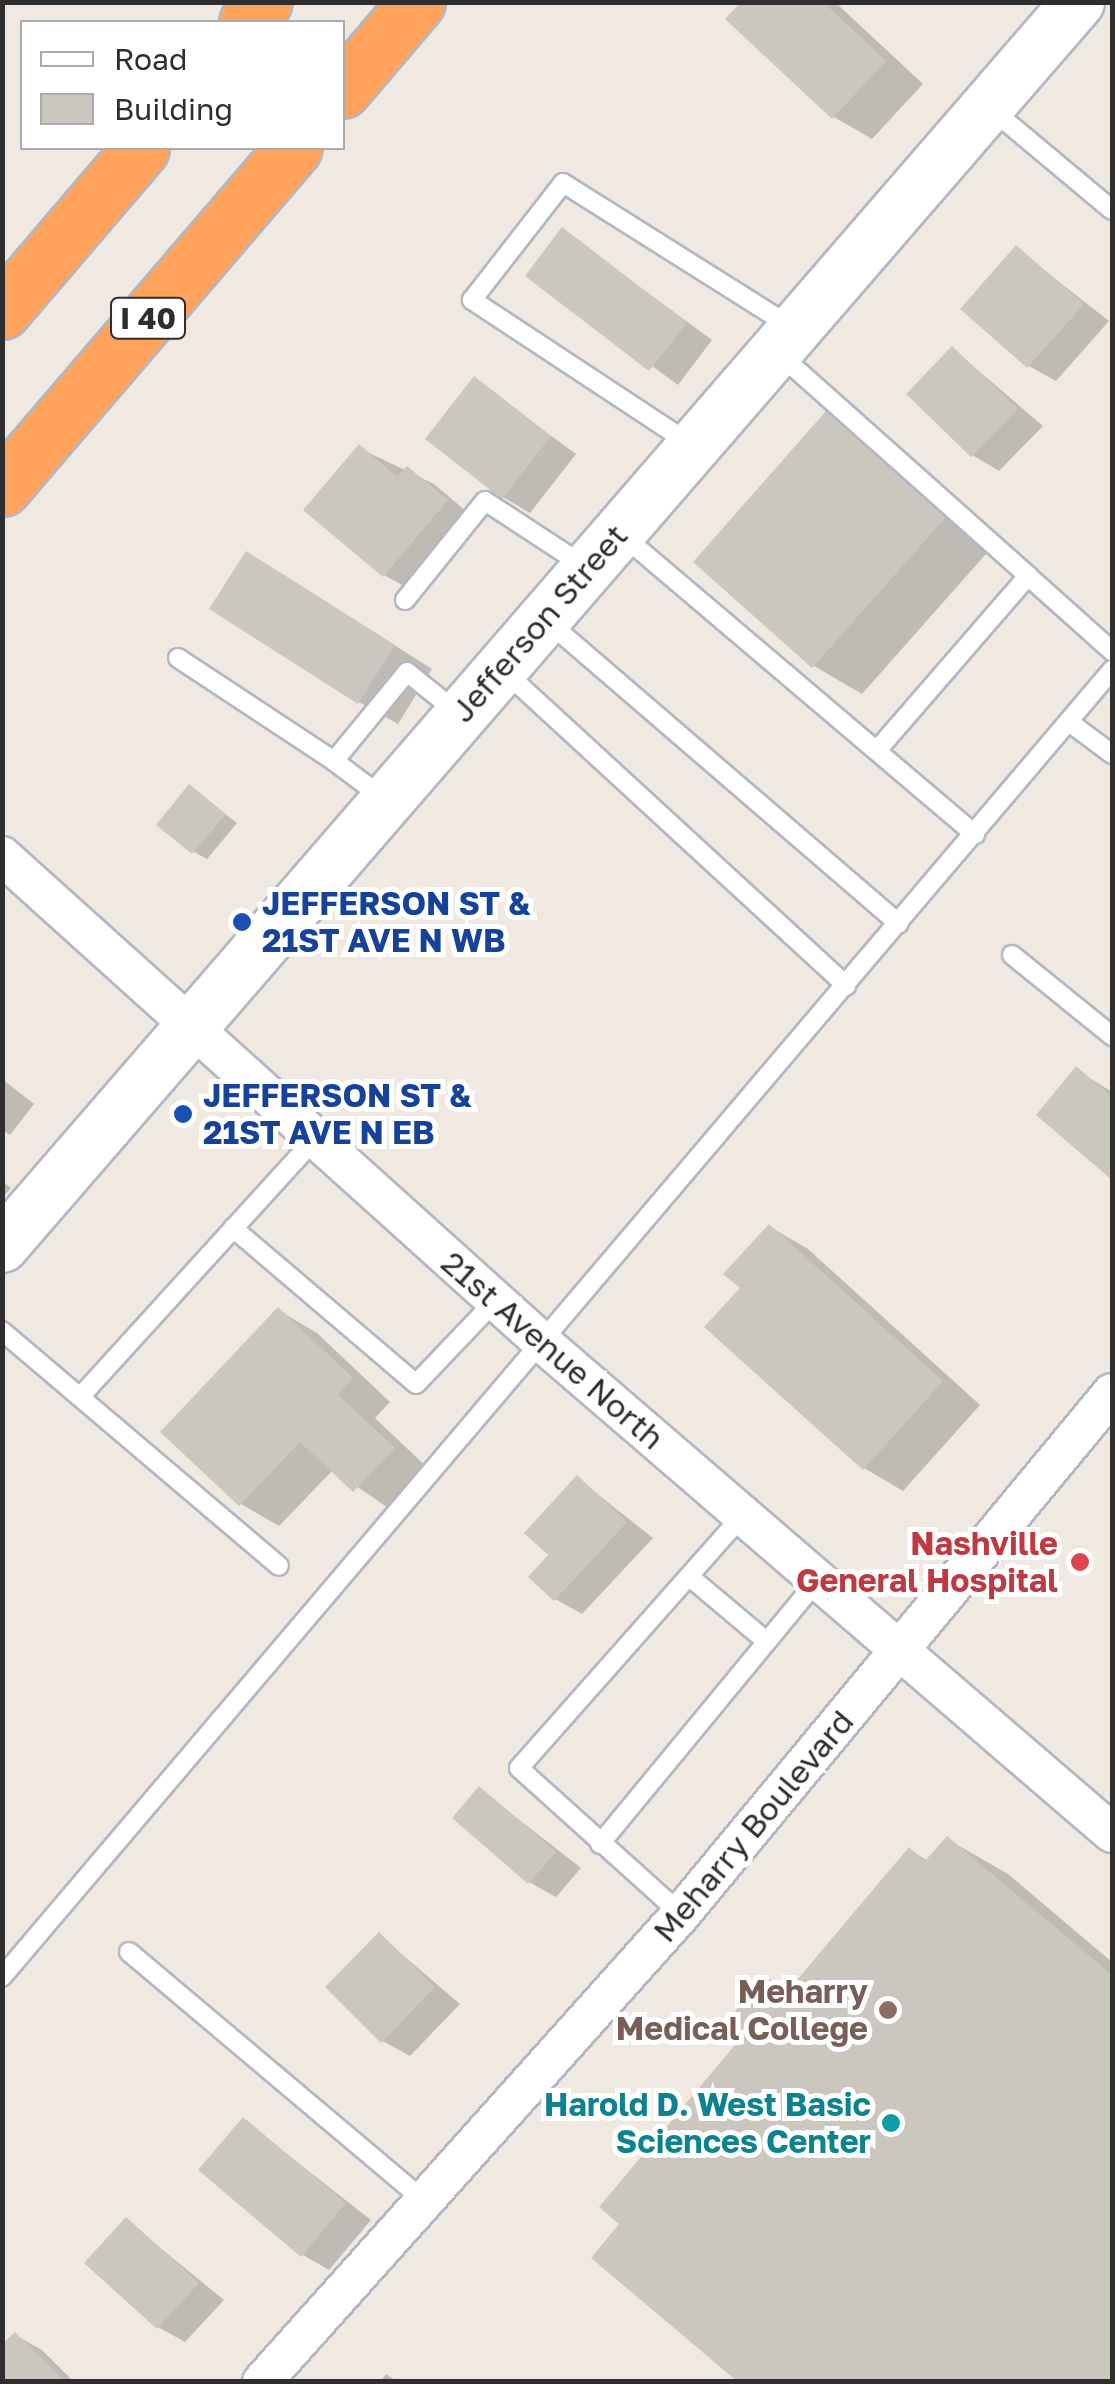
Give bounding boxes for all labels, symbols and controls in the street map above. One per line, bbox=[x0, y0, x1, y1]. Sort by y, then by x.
legend bbox=[20, 20, 345, 150]
text: Road bbox=[114, 41, 188, 77]
text: Building bbox=[114, 91, 233, 127]
road number: I 40 bbox=[108, 293, 188, 343]
street label: Jefferson Street bbox=[443, 516, 635, 730]
place label: JEFFERSON ST & 21ST AVE N WB bbox=[262, 885, 531, 960]
marker: JEFFERSON ST & 21ST AVE N WB bbox=[231, 911, 253, 933]
place label: JEFFERSON ST & 21ST AVE N EB bbox=[203, 1077, 472, 1152]
marker: JEFFERSON ST & 21ST AVE N EB bbox=[172, 1103, 194, 1125]
street label: 21st Avenue North bbox=[434, 1243, 672, 1457]
place label: Nashville General Hospital bbox=[796, 1525, 1058, 1600]
marker: Nashville General Hospital bbox=[1067, 1549, 1093, 1575]
street label: Meharry Boulevard bbox=[645, 1702, 861, 1950]
place label: Meharry Medical College bbox=[616, 1973, 868, 2048]
marker: Meharry Medical College bbox=[877, 1999, 899, 2021]
place label: Harold D. West Basic Sciences Center bbox=[544, 2086, 871, 2161]
marker: Harold D. West Basic Sciences Center bbox=[880, 2112, 902, 2134]

